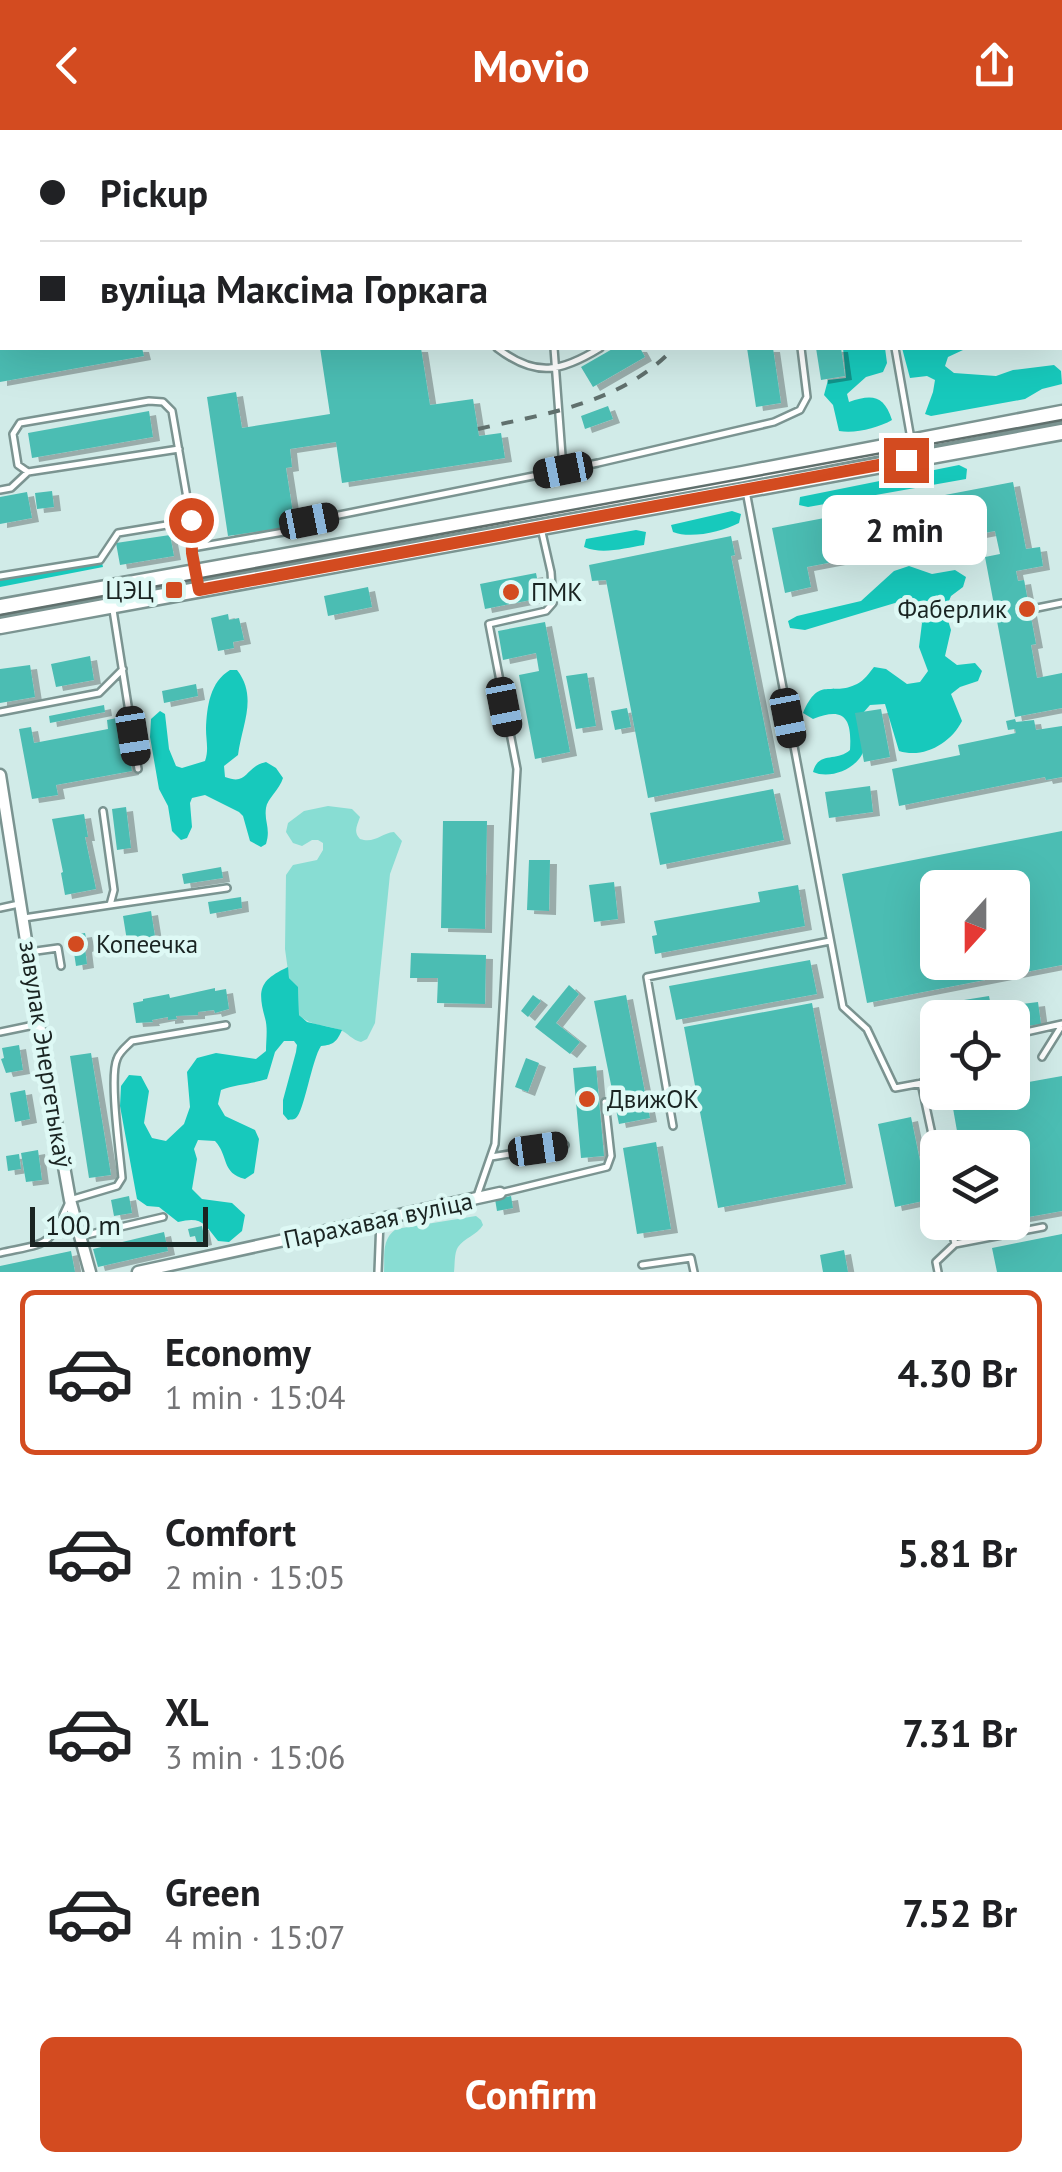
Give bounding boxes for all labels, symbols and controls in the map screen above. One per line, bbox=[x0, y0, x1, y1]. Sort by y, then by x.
text: Movio bbox=[472, 36, 590, 94]
icon: back bbox=[40, 38, 95, 93]
icon: share bbox=[967, 38, 1022, 93]
text: Pickup bbox=[100, 168, 208, 217]
text: вуліца Максіма Горкага bbox=[100, 264, 488, 313]
route end bbox=[884, 438, 929, 483]
car bbox=[531, 450, 595, 490]
callout: 2 min bbox=[824, 495, 988, 565]
route start bbox=[169, 498, 214, 543]
car bbox=[277, 501, 341, 541]
text: 2 min bbox=[865, 509, 944, 551]
place label: ЦЭЦ bbox=[105, 574, 154, 606]
place label: ПМК bbox=[531, 576, 583, 608]
marker: ЦЭЦ bbox=[163, 579, 185, 601]
marker: ПМК bbox=[500, 581, 522, 603]
place label: Фаберлик bbox=[897, 593, 1007, 625]
marker: Фаберлик bbox=[1016, 598, 1038, 620]
car bbox=[484, 675, 524, 739]
car bbox=[768, 686, 808, 750]
car bbox=[113, 704, 153, 768]
north arrow bbox=[920, 870, 1030, 980]
map controls bbox=[920, 870, 1030, 1240]
place label: Копеечка bbox=[96, 928, 198, 960]
marker: Копеечка bbox=[65, 933, 87, 955]
street label: завулак Энергетыкаў bbox=[12, 938, 80, 1170]
button: locate bbox=[920, 1000, 1030, 1110]
place label: ДвижОК bbox=[607, 1083, 699, 1115]
marker: ДвижОК bbox=[576, 1088, 598, 1110]
car bbox=[506, 1130, 570, 1168]
button: layers bbox=[920, 1130, 1030, 1240]
street label: Парахавая вуліца bbox=[280, 1184, 476, 1256]
scale bar bbox=[30, 1202, 208, 1246]
text: 100 m bbox=[45, 1206, 121, 1243]
text: Economy bbox=[165, 1327, 311, 1376]
icon: car bbox=[45, 1328, 135, 1418]
text: 4.30 Br bbox=[898, 1348, 1017, 1397]
text: 1 min · 15:04 bbox=[165, 1376, 345, 1418]
text: Comfort bbox=[165, 1507, 296, 1556]
icon: car bbox=[45, 1508, 135, 1598]
text: 5.81 Br bbox=[898, 1528, 1017, 1577]
text: 2 min · 15:05 bbox=[165, 1556, 345, 1598]
text: XL bbox=[165, 1687, 209, 1736]
icon: car bbox=[45, 1688, 135, 1778]
text: 7.31 Br bbox=[902, 1708, 1017, 1757]
text: 3 min · 15:06 bbox=[165, 1736, 345, 1778]
text: Green bbox=[165, 1867, 261, 1916]
icon: car bbox=[45, 1868, 135, 1958]
text: 7.52 Br bbox=[902, 1888, 1017, 1937]
text: 4 min · 15:07 bbox=[165, 1916, 345, 1958]
button: Confirm bbox=[40, 2037, 1022, 2152]

